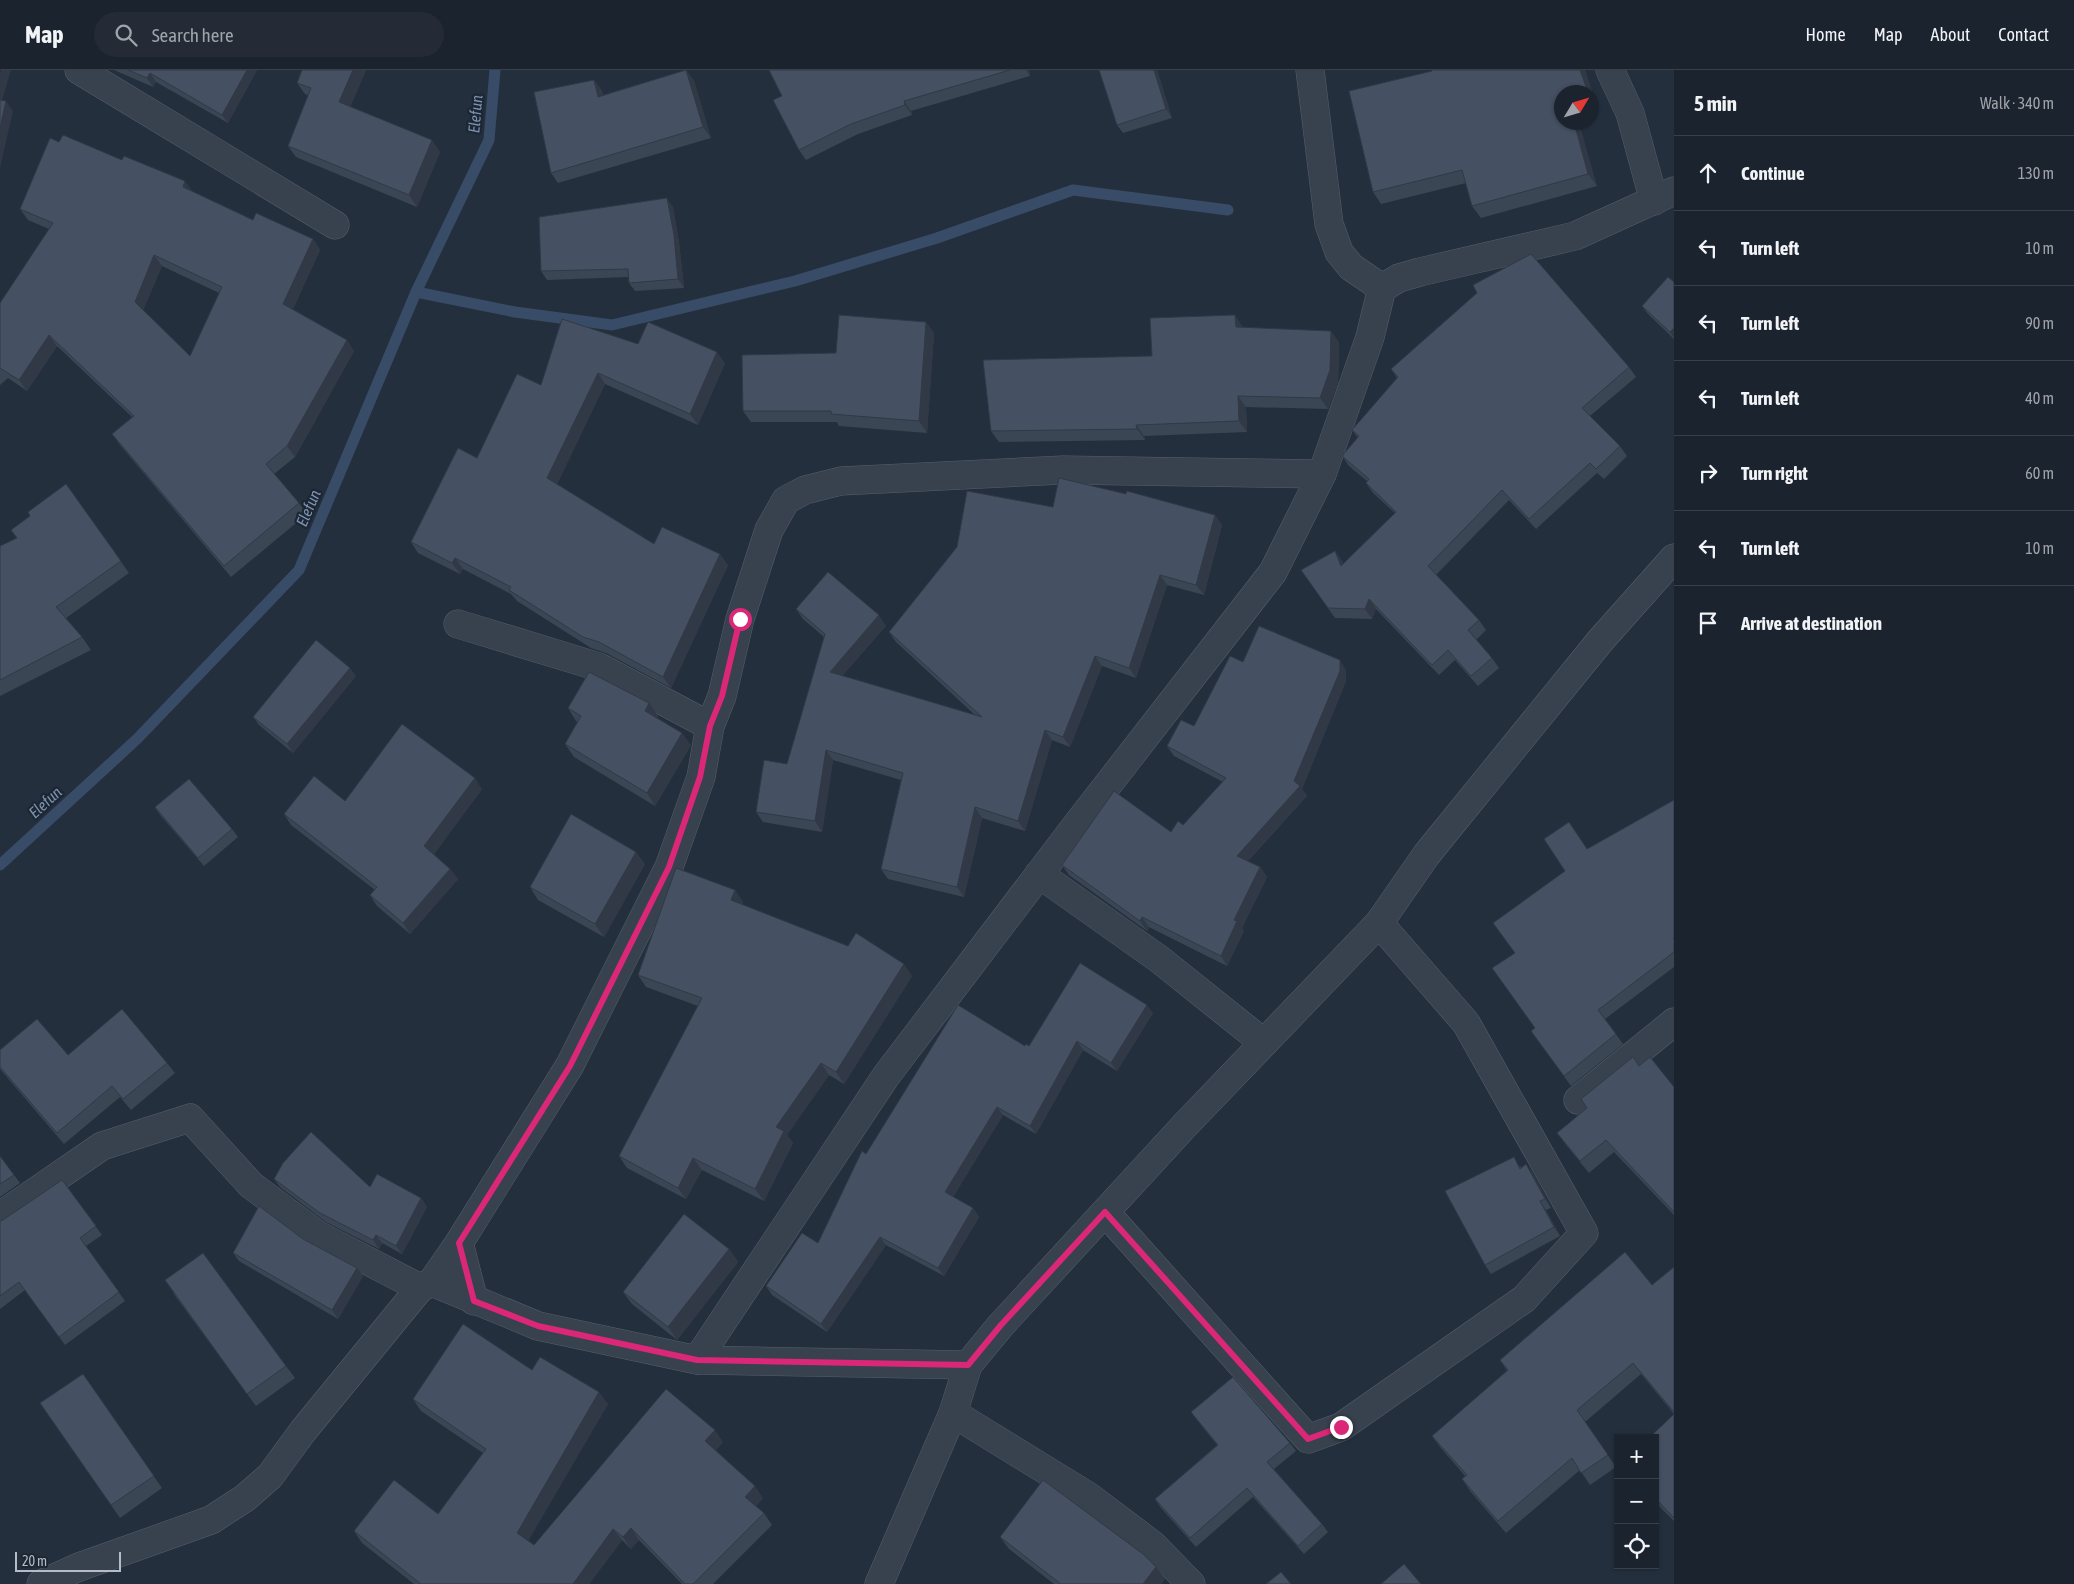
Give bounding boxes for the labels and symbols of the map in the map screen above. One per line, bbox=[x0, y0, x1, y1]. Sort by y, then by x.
north arrow bbox=[1554, 85, 1599, 130]
water label: Elefun bbox=[464, 94, 486, 134]
water label: Elefun bbox=[292, 487, 324, 529]
route start bbox=[729, 608, 752, 631]
water label: Elefun bbox=[25, 782, 65, 821]
route end bbox=[1330, 1416, 1353, 1439]
scale bar bbox=[15, 1549, 121, 1572]

